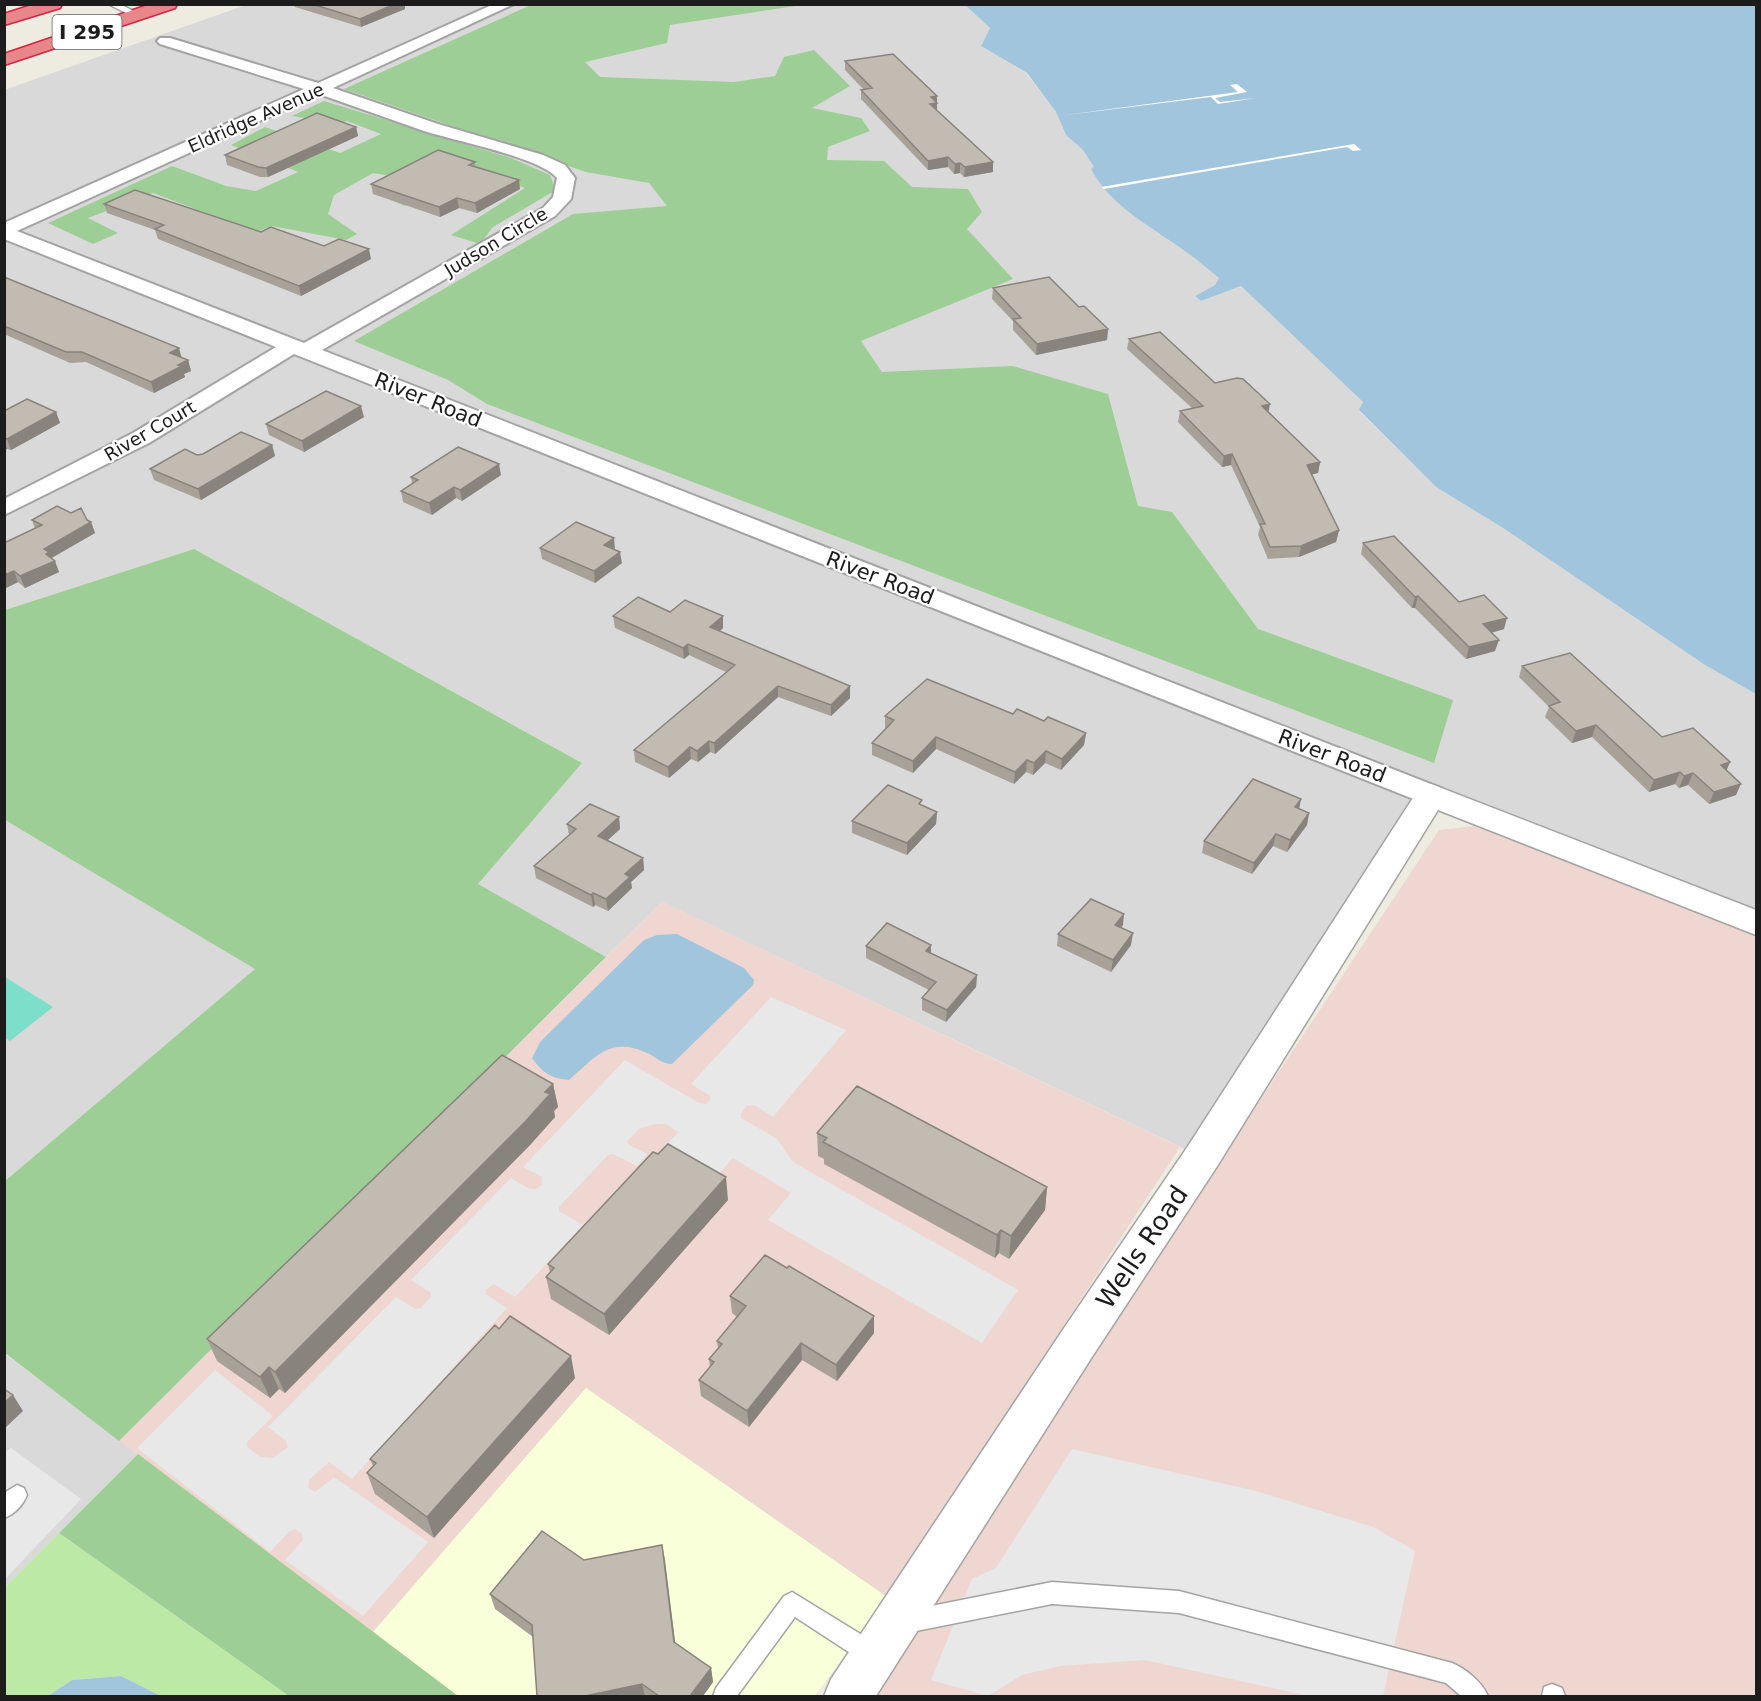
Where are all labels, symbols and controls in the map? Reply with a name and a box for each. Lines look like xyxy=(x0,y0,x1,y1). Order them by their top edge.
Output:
road number: I 295 xyxy=(52,15,122,49)
street label: Eldridge Avenue xyxy=(185,78,327,157)
street label: Judson Circle xyxy=(440,203,551,281)
street label: River Road xyxy=(371,368,485,432)
street label: River Court xyxy=(100,396,199,465)
street label: River Road xyxy=(823,546,937,610)
street label: River Road xyxy=(1275,724,1389,788)
street label: Wells Road xyxy=(1090,1180,1194,1314)

